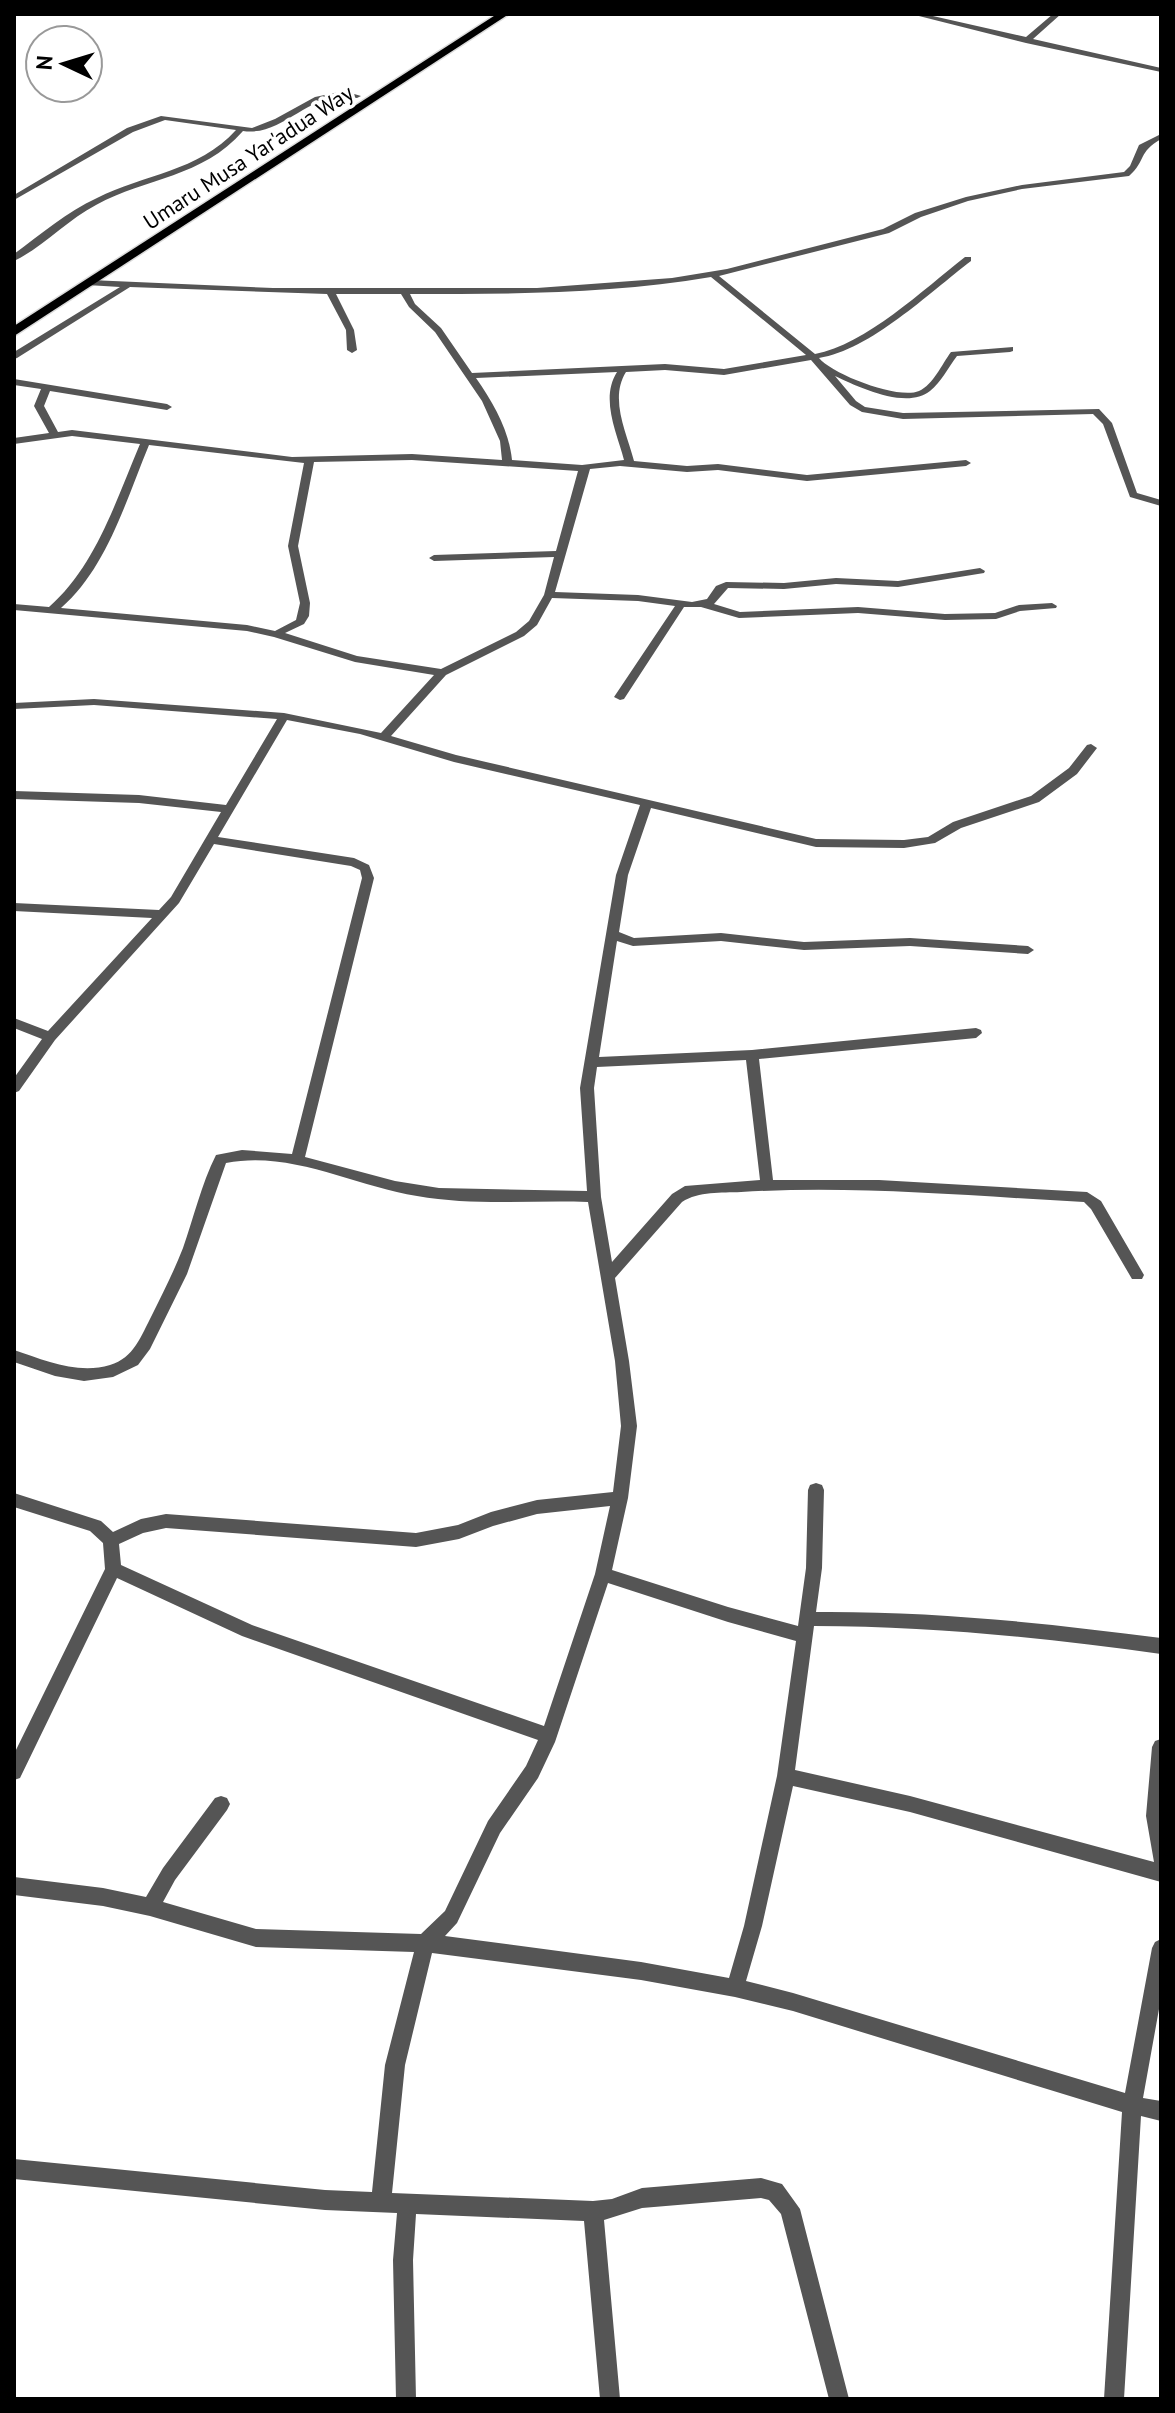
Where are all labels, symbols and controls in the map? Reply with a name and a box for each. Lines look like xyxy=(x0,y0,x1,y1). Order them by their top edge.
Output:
north arrow xyxy=(24,24,104,104)
text: N xyxy=(30,54,59,71)
street label: Umaru Musa Yar'adua Way xyxy=(138,78,359,235)

